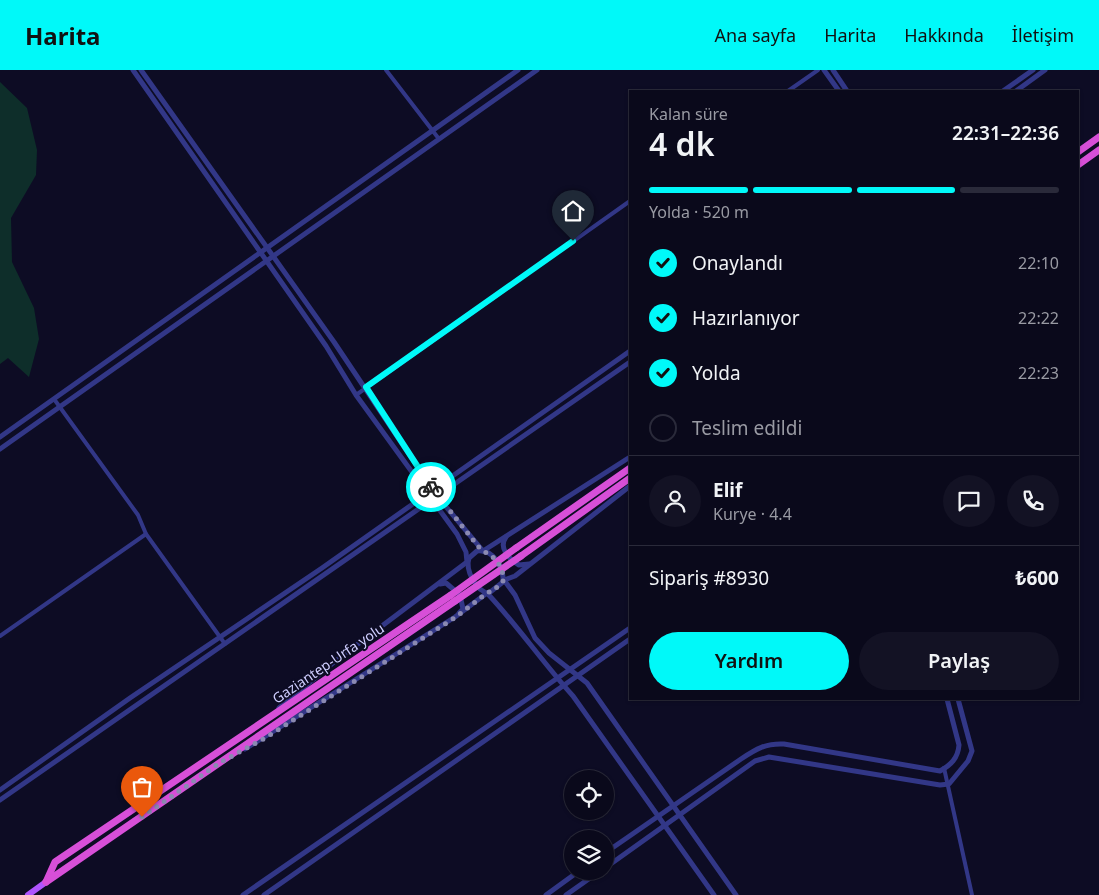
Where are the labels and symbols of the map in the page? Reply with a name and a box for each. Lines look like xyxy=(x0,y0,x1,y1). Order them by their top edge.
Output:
pin xyxy=(552,190,594,241)
courier xyxy=(406,462,456,512)
street label: Gaziantep-Urfa yolu xyxy=(268,618,388,708)
pin xyxy=(121,766,163,817)

